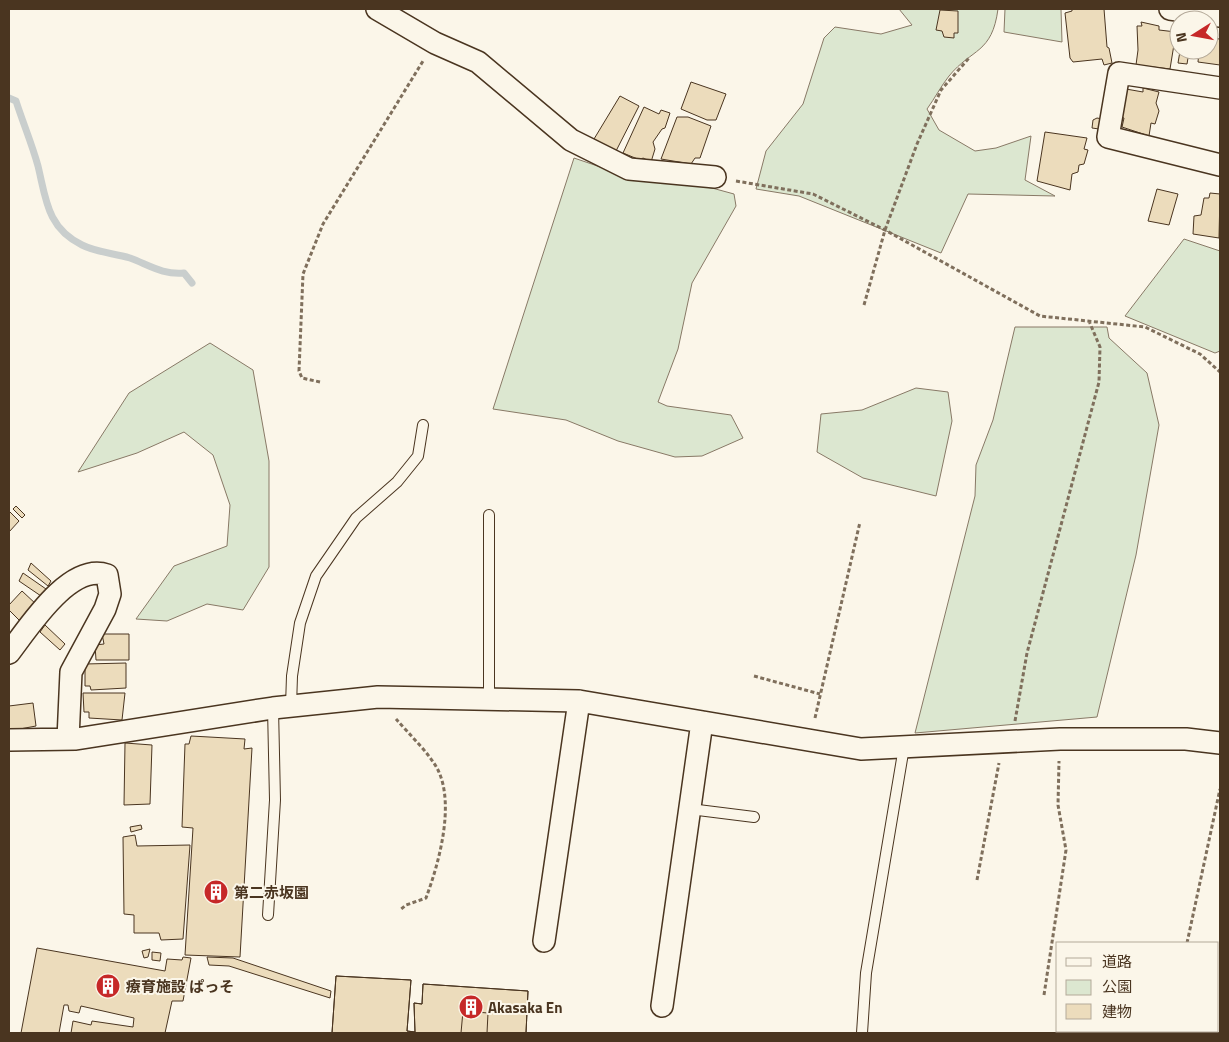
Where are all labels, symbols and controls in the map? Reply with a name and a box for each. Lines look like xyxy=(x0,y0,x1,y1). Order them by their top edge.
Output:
north arrow xyxy=(1169,10,1219,60)
text: N xyxy=(1170,31,1192,44)
building icon: 第二赤坂園 xyxy=(203,879,229,905)
place label: 第二赤坂園 xyxy=(234,881,309,904)
legend xyxy=(1056,942,1219,1032)
text: 道路 xyxy=(1102,950,1132,973)
building icon: 療育施設 ぱっそ xyxy=(95,973,121,999)
place label: 療育施設 ぱっそ xyxy=(126,975,234,998)
text: 公園 xyxy=(1102,975,1132,998)
building icon: Akasaka En xyxy=(458,994,484,1020)
place label: Akasaka En xyxy=(488,996,562,1019)
text: 建物 xyxy=(1102,1000,1132,1023)

